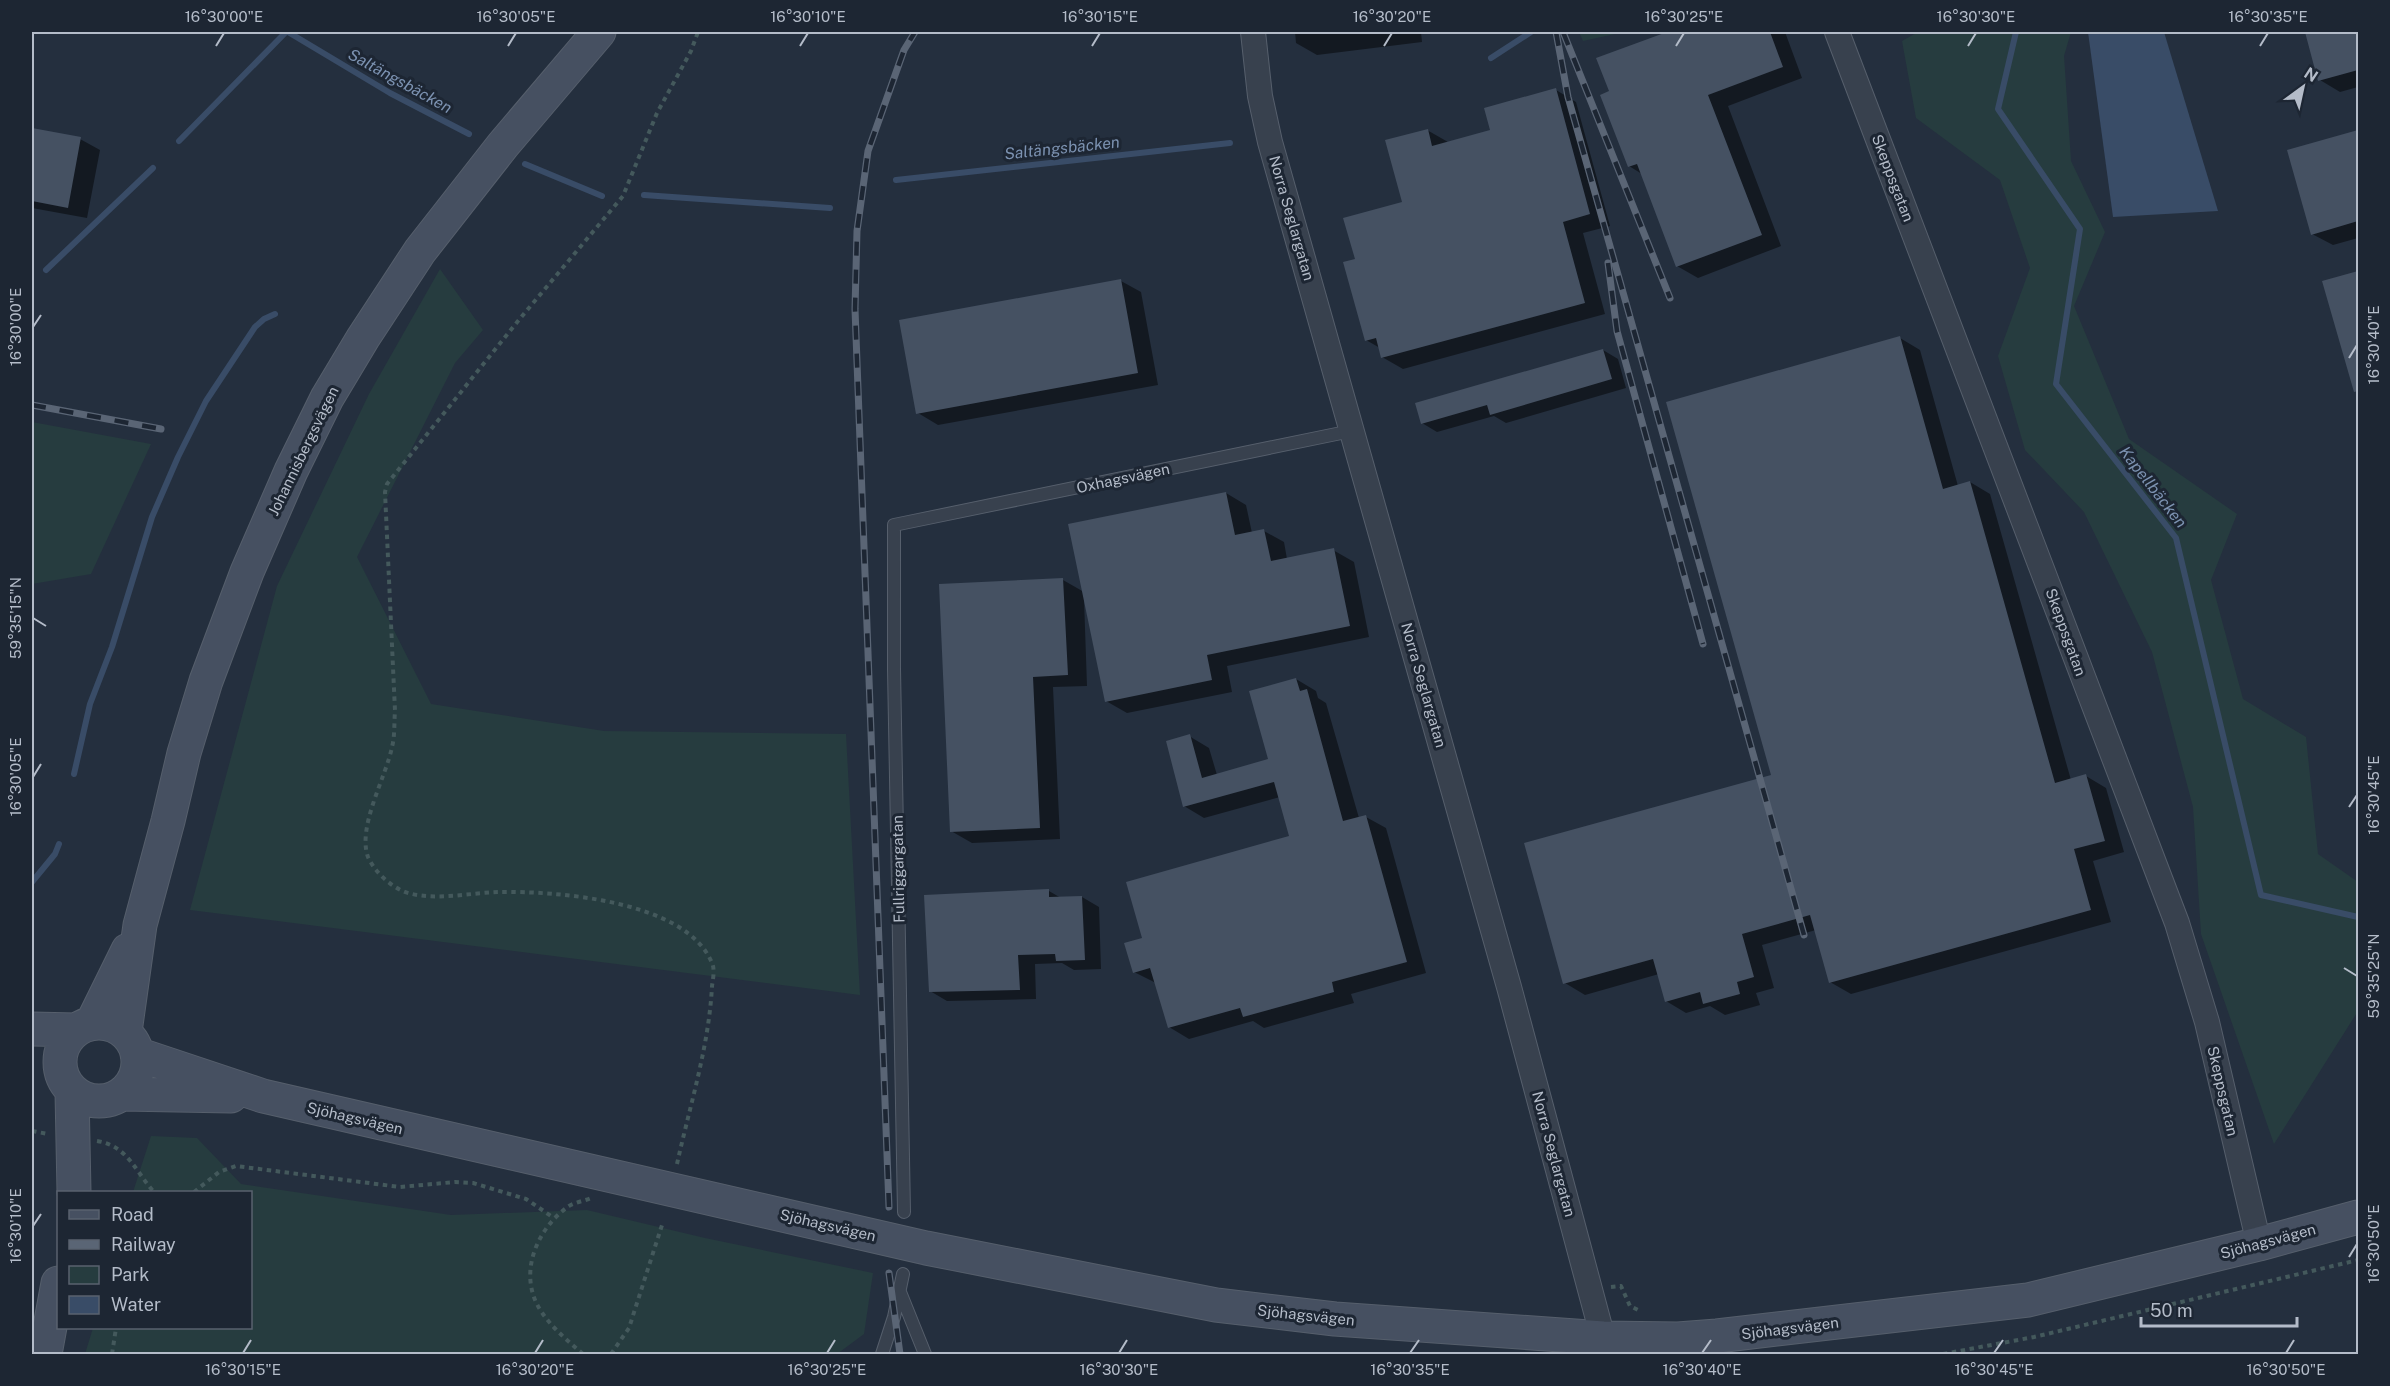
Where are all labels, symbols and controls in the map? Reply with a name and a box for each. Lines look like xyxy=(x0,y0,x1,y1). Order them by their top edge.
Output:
text: 16°30'00"E xyxy=(185,8,263,25)
text: 16°30'05"E xyxy=(476,8,556,25)
text: 16°30'10"E xyxy=(770,8,846,25)
text: 16°30'15"E xyxy=(1062,8,1138,25)
text: 16°30'20"E xyxy=(1353,8,1431,25)
text: 16°30'25"E xyxy=(1645,8,1723,25)
text: 16°30'30"E xyxy=(1937,8,2015,25)
text: 16°30'35"E xyxy=(2228,8,2308,25)
water label: Saltängsbäcken xyxy=(345,45,455,117)
north arrow xyxy=(2273,57,2333,117)
text: N xyxy=(2300,63,2321,86)
water label: Saltängsbäcken xyxy=(1003,132,1121,164)
street label: Skeppsgatan xyxy=(1869,132,1917,224)
street label: Norra Seglargatan xyxy=(1266,154,1318,282)
text: 16°30'00"E xyxy=(7,288,24,366)
text: 16°30'40"E xyxy=(2365,306,2382,384)
street label: Johannisbergsvägen xyxy=(264,384,342,518)
water label: Kapellbäcken xyxy=(2115,442,2191,532)
street label: Oxhagsvägen xyxy=(1075,460,1171,496)
text: 59°35'15"N xyxy=(7,577,24,659)
street label: Skeppsgatan xyxy=(2042,586,2090,678)
street label: Norra Seglargatan xyxy=(1398,621,1450,749)
text: 16°30'05"E xyxy=(7,737,24,817)
text: 16°30'45"E xyxy=(2365,755,2382,835)
street label: Fullriggargatan xyxy=(889,815,907,923)
text: 59°35'25"N xyxy=(2365,934,2382,1018)
street label: Skeppsgatan xyxy=(2204,1044,2242,1138)
street label: Norra Seglargatan xyxy=(1529,1089,1579,1219)
street label: Sjöhagsvägen xyxy=(305,1099,405,1137)
text: 16°30'10"E xyxy=(7,1188,24,1264)
legend xyxy=(57,1191,252,1329)
text: Road xyxy=(111,1204,154,1225)
text: 16°30'50"E xyxy=(2365,1204,2382,1284)
street label: Sjöhagsvägen xyxy=(778,1206,878,1244)
street label: Sjöhagsvägen xyxy=(2218,1220,2318,1262)
text: Railway xyxy=(111,1234,176,1255)
text: Park xyxy=(111,1264,149,1285)
scale bar xyxy=(2141,1290,2297,1328)
text: Water xyxy=(111,1294,161,1315)
text: 50 m xyxy=(2150,1300,2193,1321)
street label: Sjöhagsvägen xyxy=(1256,1301,1356,1329)
street label: Sjöhagsvägen xyxy=(1740,1314,1840,1342)
text: 16°30'15"E xyxy=(205,1361,281,1378)
text: 16°30'20"E xyxy=(496,1361,574,1378)
text: 16°30'25"E xyxy=(788,1361,866,1378)
text: 16°30'30"E xyxy=(1080,1361,1158,1378)
text: 16°30'35"E xyxy=(1370,1361,1450,1378)
text: 16°30'40"E xyxy=(1663,1361,1741,1378)
text: 16°30'45"E xyxy=(1954,1361,2034,1378)
text: 16°30'50"E xyxy=(2246,1361,2326,1378)

